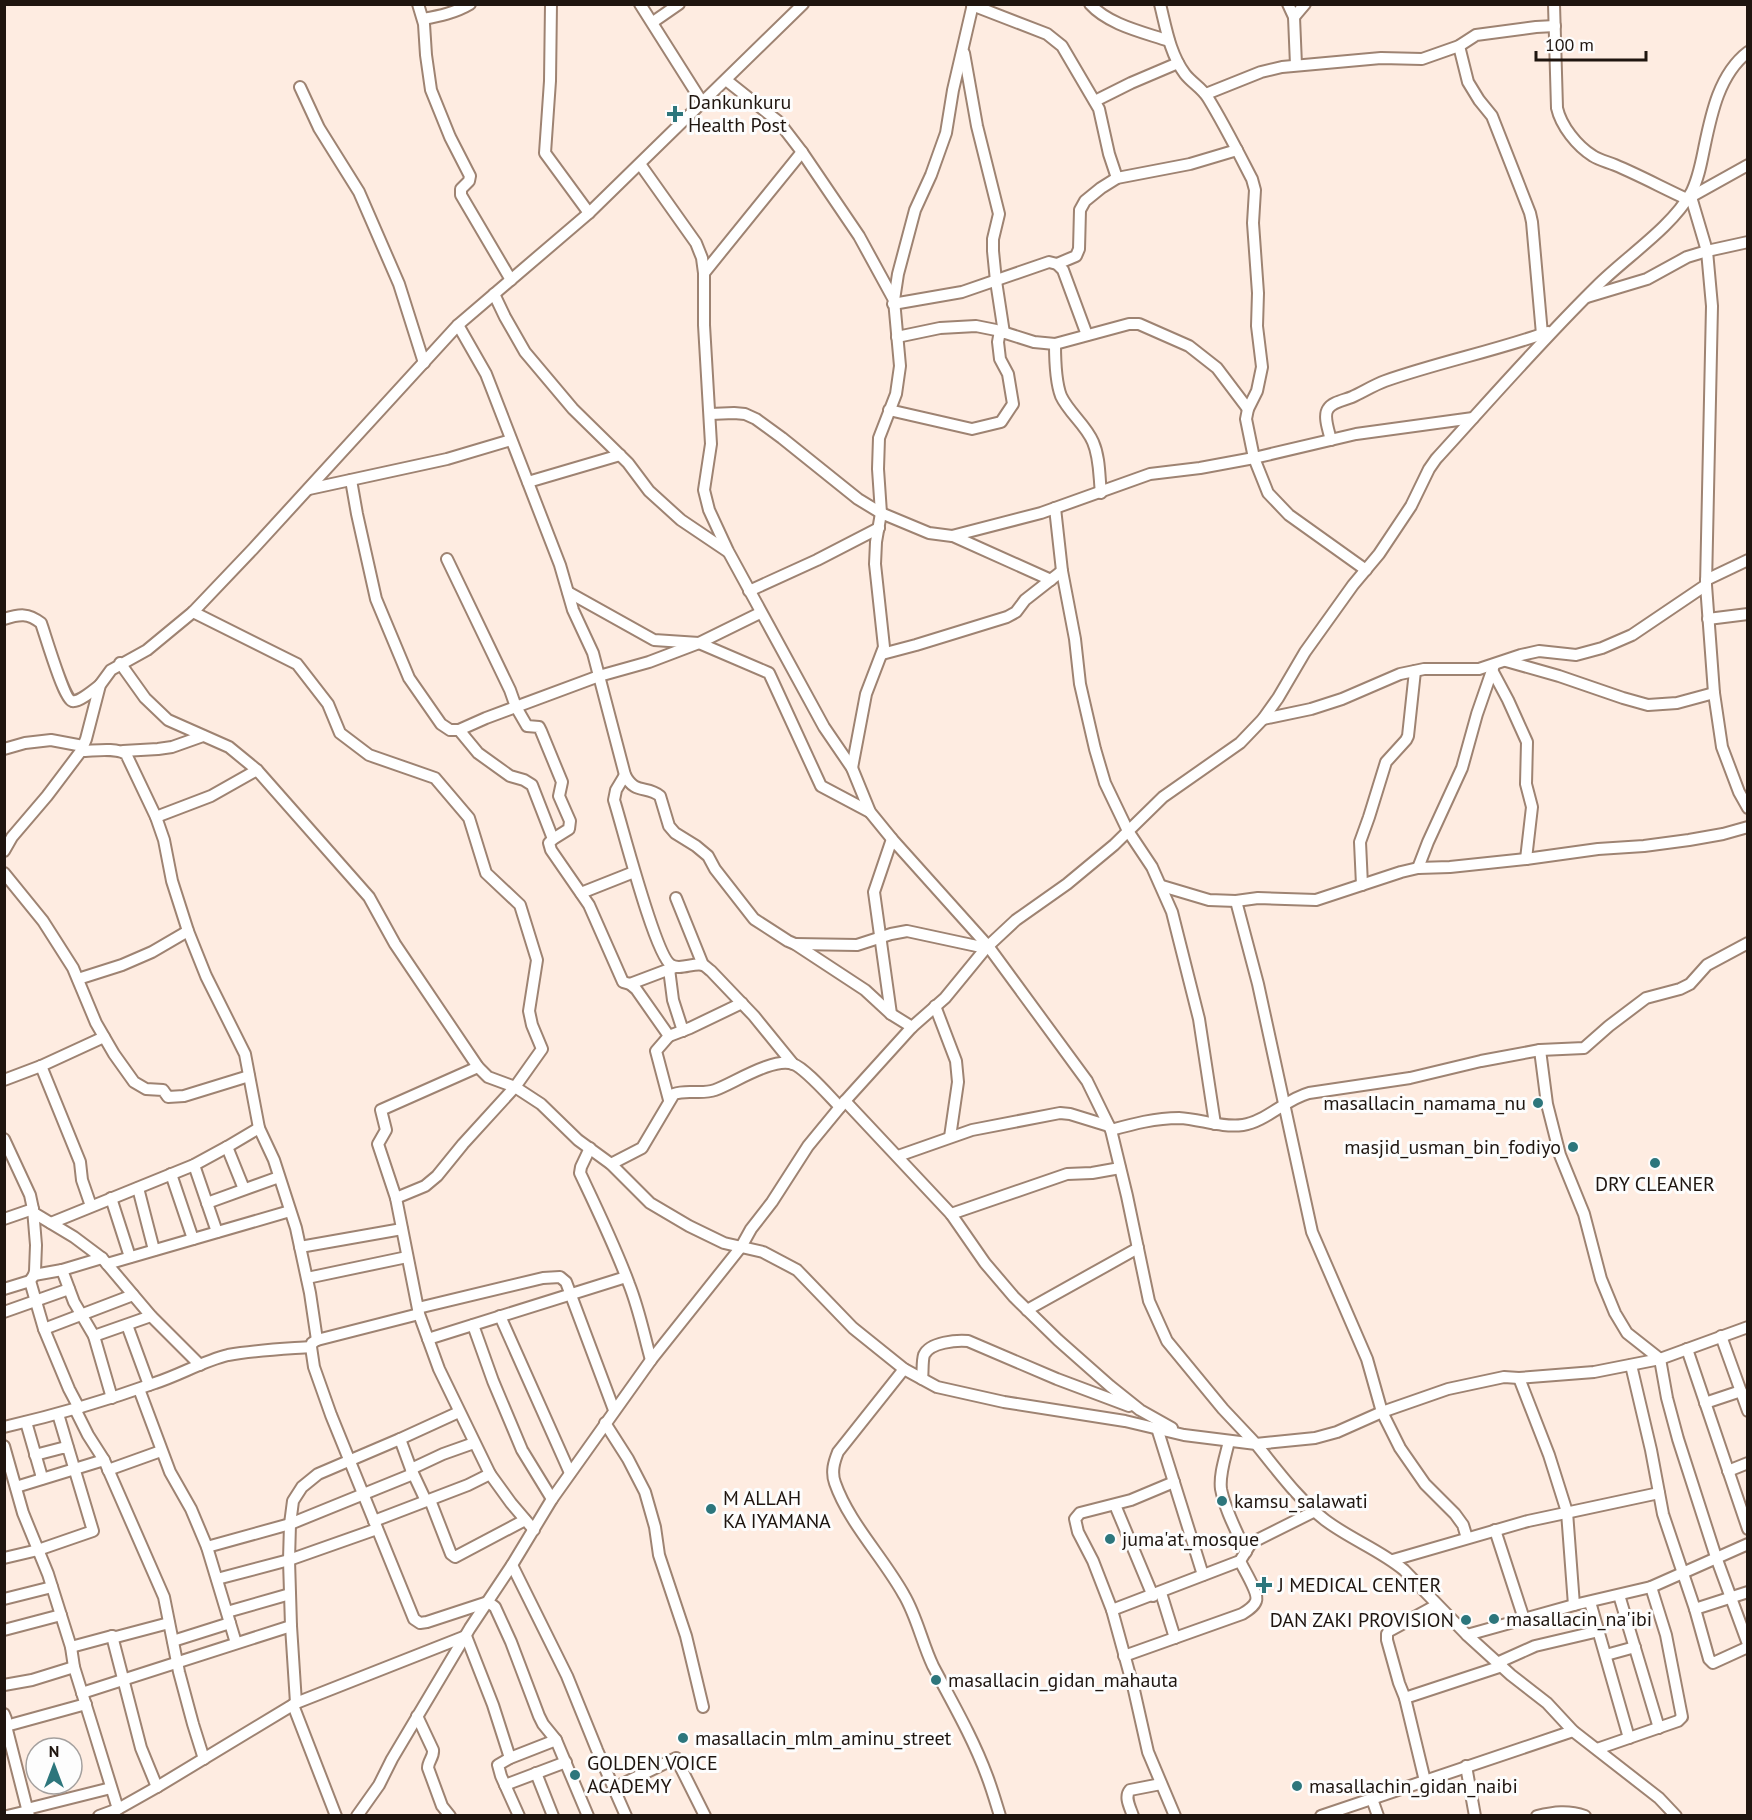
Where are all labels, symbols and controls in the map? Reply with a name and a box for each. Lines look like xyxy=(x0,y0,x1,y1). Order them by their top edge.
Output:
scale bar xyxy=(1536,24,1646,62)
text: 100 m xyxy=(1545,33,1594,56)
place label: Dankunkuru Health Post xyxy=(688,89,791,138)
marker: Dankunkuru Health Post xyxy=(666,105,684,123)
place label: masallacin_namama_nu xyxy=(1323,1090,1526,1116)
marker: masallacin_namama_nu xyxy=(1531,1096,1545,1110)
place label: masjid_usman_bin_fodiyo xyxy=(1344,1134,1561,1160)
marker: masjid_usman_bin_fodiyo xyxy=(1566,1140,1580,1154)
marker: DRY CLEANER xyxy=(1648,1156,1662,1170)
place label: DRY CLEANER xyxy=(1595,1171,1715,1197)
place label: M ALLAH KA IYAMANA xyxy=(723,1485,831,1534)
place label: kamsu_salawati xyxy=(1234,1488,1368,1514)
marker: kamsu_salawati xyxy=(1215,1494,1229,1508)
marker: M ALLAH KA IYAMANA xyxy=(704,1502,718,1516)
place label: juma'at_mosque xyxy=(1122,1526,1259,1552)
marker: juma'at_mosque xyxy=(1103,1532,1117,1546)
place label: J MEDICAL CENTER xyxy=(1277,1572,1441,1598)
marker: J MEDICAL CENTER xyxy=(1255,1576,1273,1594)
place label: masallacin_na'ibi xyxy=(1506,1606,1652,1632)
place label: DAN ZAKI PROVISION xyxy=(1270,1607,1454,1633)
marker: masallacin_na'ibi xyxy=(1487,1612,1501,1626)
marker: DAN ZAKI PROVISION xyxy=(1459,1613,1473,1627)
place label: masallacin_gidan_mahauta xyxy=(948,1667,1178,1693)
marker: masallacin_gidan_mahauta xyxy=(929,1673,943,1687)
place label: masallacin_mlm_aminu_street xyxy=(695,1725,952,1751)
marker: masallacin_mlm_aminu_street xyxy=(676,1731,690,1745)
north arrow xyxy=(24,1736,84,1796)
text: N xyxy=(49,1741,59,1761)
place label: GOLDEN VOICE ACADEMY xyxy=(587,1750,718,1799)
marker: GOLDEN VOICE ACADEMY xyxy=(568,1768,582,1782)
place label: masallachin_gidan_naibi xyxy=(1309,1773,1518,1799)
marker: masallachin_gidan_naibi xyxy=(1290,1779,1304,1793)

